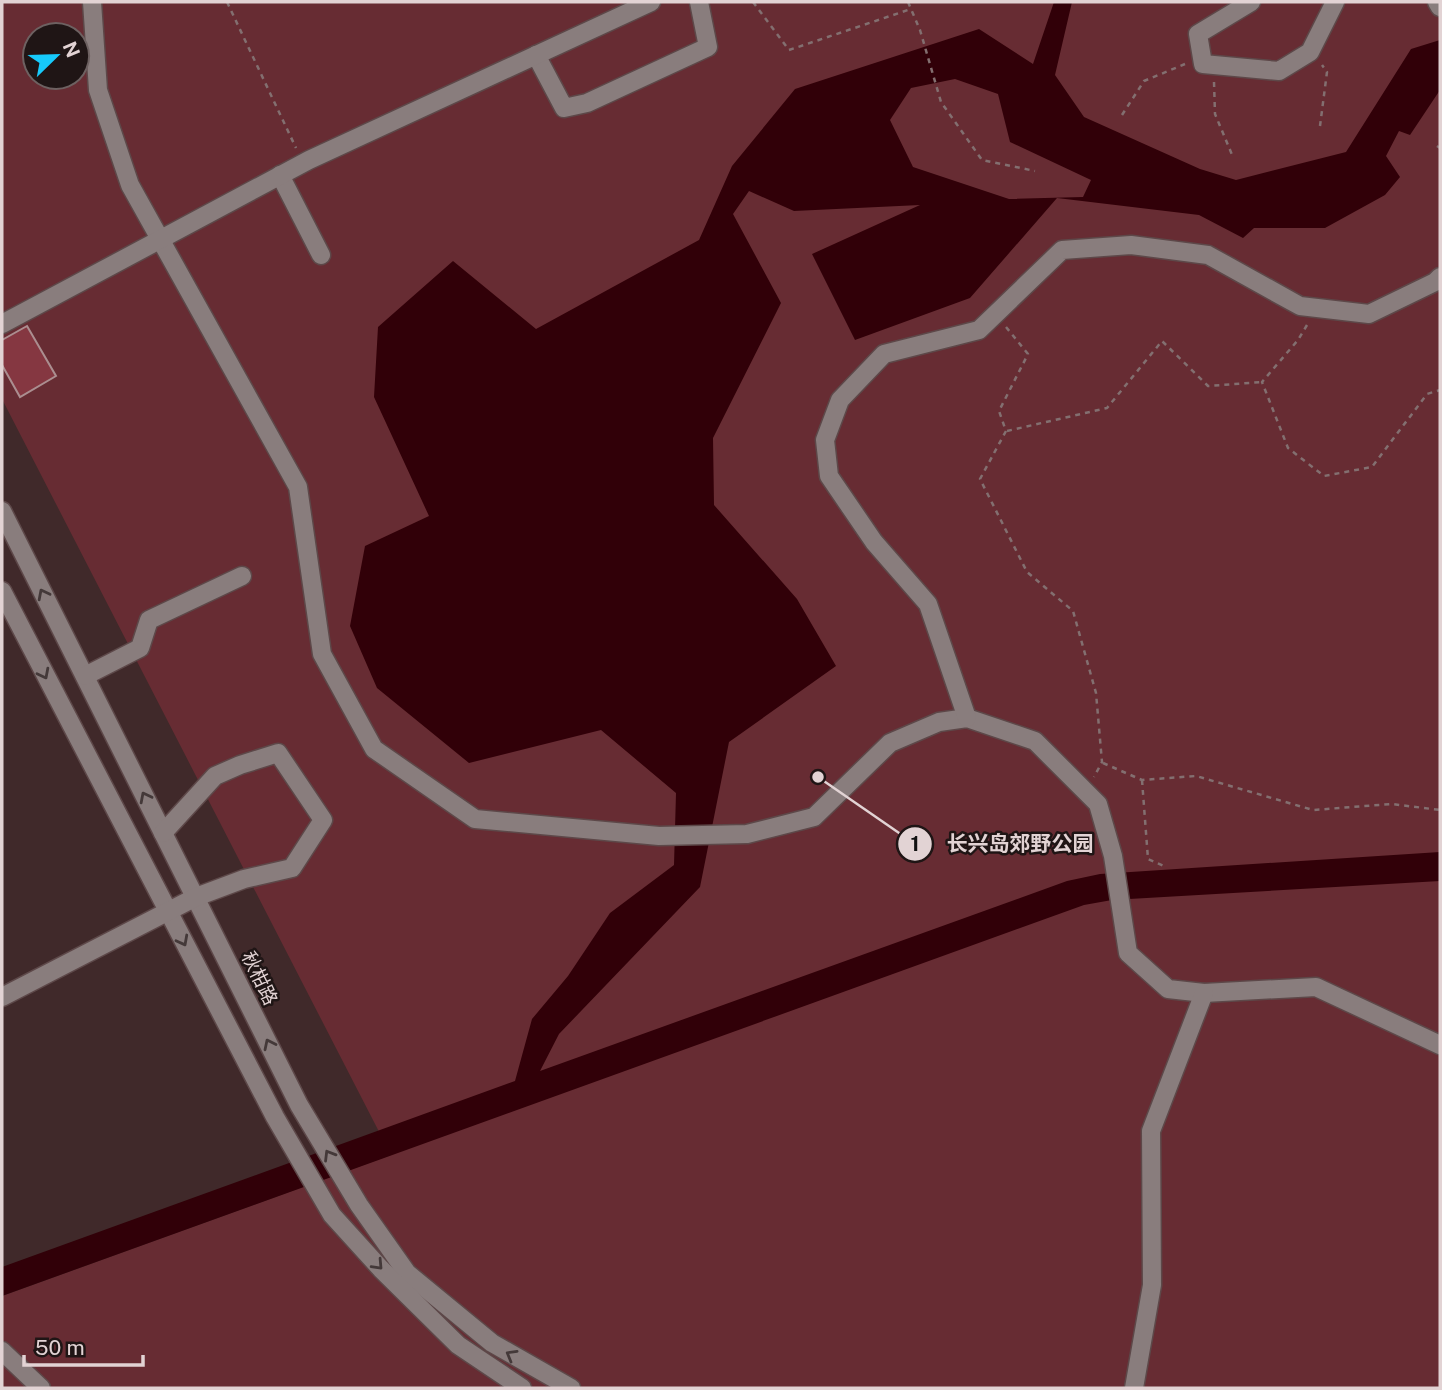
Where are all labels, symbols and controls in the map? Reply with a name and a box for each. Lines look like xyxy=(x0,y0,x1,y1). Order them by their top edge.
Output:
north arrow xyxy=(21,21,91,91)
text: N xyxy=(59,38,85,60)
one-way arrow xyxy=(38,588,52,601)
one-way arrow xyxy=(36,666,50,679)
one-way arrow xyxy=(140,792,154,804)
callout: 长兴岛郊野公园 xyxy=(897,823,1107,865)
text: 1 xyxy=(911,831,920,856)
text: 长兴岛郊野公园 xyxy=(947,831,1094,856)
one-way arrow xyxy=(175,934,188,946)
street label: 秋柑路 xyxy=(238,948,282,1008)
one-way arrow xyxy=(263,1039,277,1051)
one-way arrow xyxy=(324,1150,337,1163)
one-way arrow xyxy=(370,1257,382,1270)
scale bar xyxy=(24,1324,144,1368)
text: 50 m xyxy=(35,1335,85,1360)
one-way arrow xyxy=(506,1350,519,1363)

